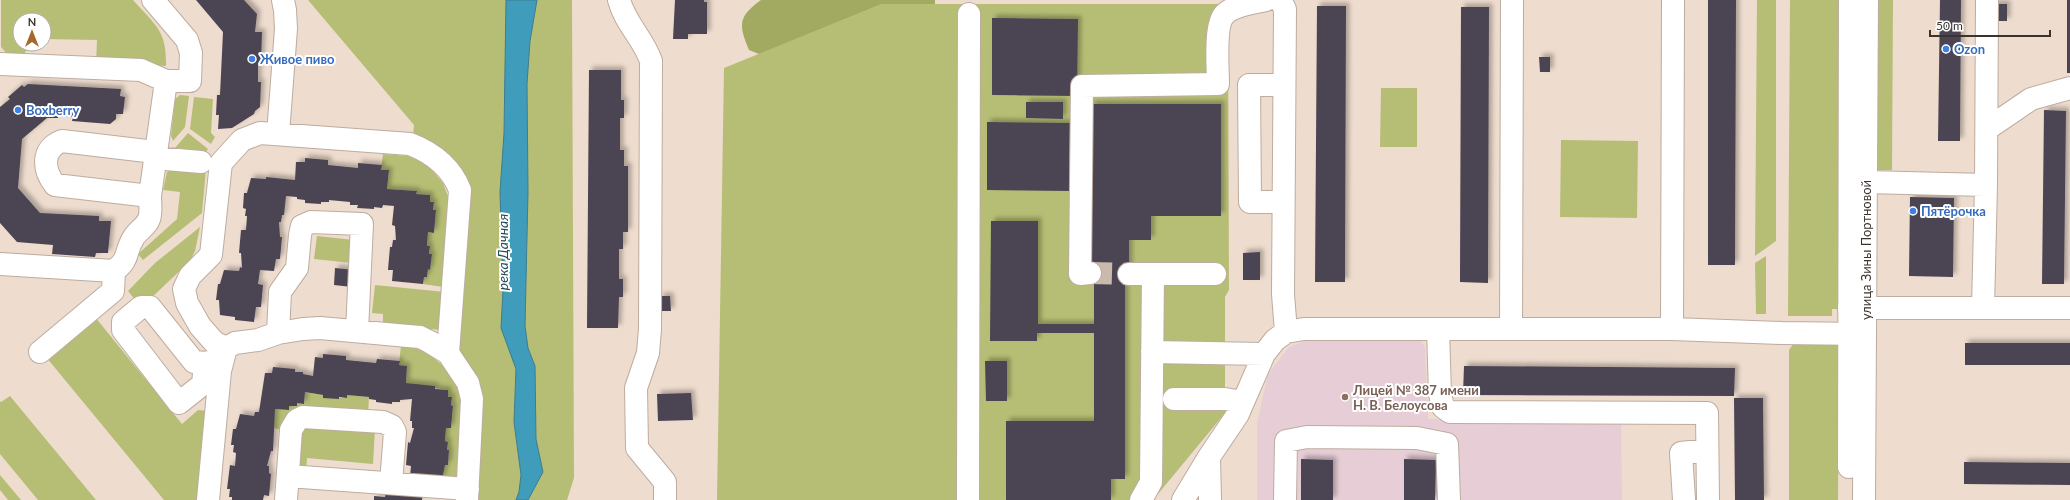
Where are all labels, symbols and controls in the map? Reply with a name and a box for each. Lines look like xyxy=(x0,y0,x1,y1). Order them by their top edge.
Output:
north arrow xyxy=(12,12,52,52)
scale bar xyxy=(1930,12,2050,38)
text: N xyxy=(28,15,36,28)
text: 50 m xyxy=(1936,18,1963,33)
place label: Ozon xyxy=(1954,41,1985,57)
marker: Ozon xyxy=(1941,44,1951,54)
place label: Живое пиво xyxy=(260,51,335,67)
marker: Живое пиво xyxy=(247,54,257,64)
place label: Boxberry xyxy=(26,102,79,118)
marker: Boxberry xyxy=(13,105,23,115)
street label: улица Зины Портновой xyxy=(1858,180,1874,320)
place label: Пятёрочка xyxy=(1921,203,1986,219)
marker: Пятёрочка xyxy=(1908,206,1918,216)
water label: река Дачная xyxy=(494,214,511,290)
place label: Лицей № 387 имени Н. В. Белоусова xyxy=(1352,382,1479,413)
marker: Лицей № 387 имени Н. В. Белоусова xyxy=(1340,392,1350,402)

